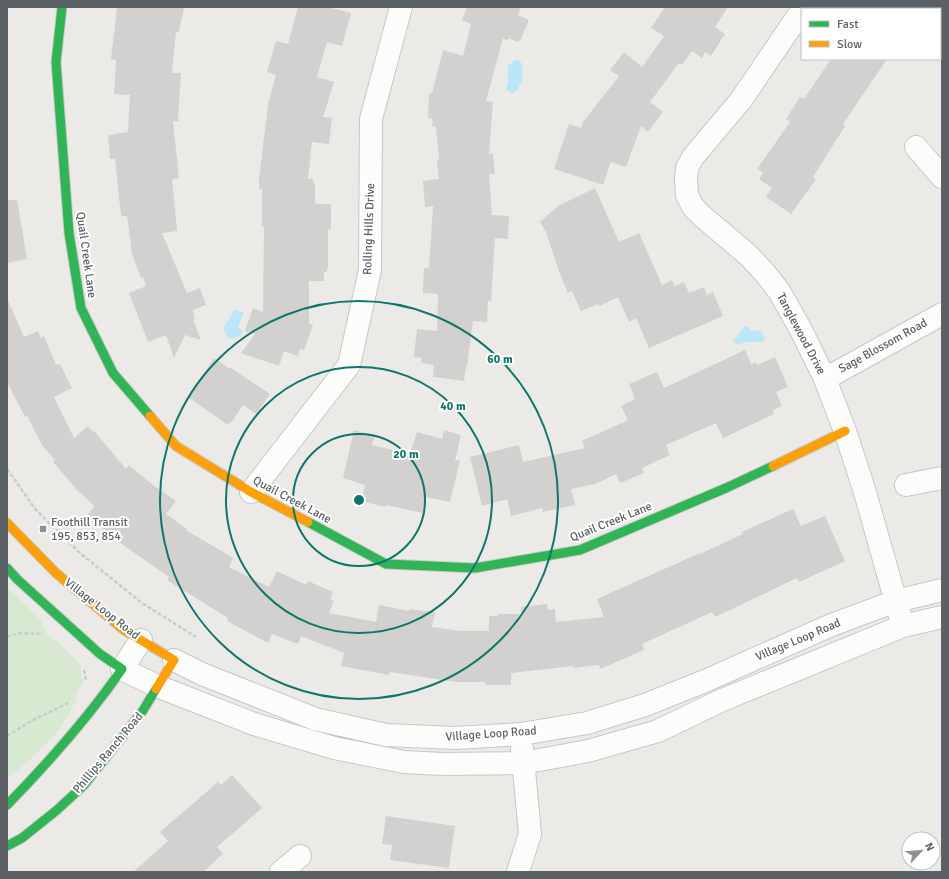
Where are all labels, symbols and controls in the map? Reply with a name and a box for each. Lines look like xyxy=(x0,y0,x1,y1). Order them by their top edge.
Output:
legend xyxy=(801,8,941,60)
text: Fast xyxy=(837,17,858,32)
text: Slow xyxy=(837,37,862,52)
street label: Rolling Hills Drive xyxy=(360,183,378,275)
street label: Quail Creek Lane xyxy=(73,211,99,299)
street label: Tanglewood Drive xyxy=(773,291,829,377)
street label: Sage Blossom Road xyxy=(836,315,930,377)
text: 60 m xyxy=(487,352,513,367)
text: 40 m xyxy=(440,399,466,414)
text: 20 m xyxy=(393,447,419,462)
street label: Quail Creek Lane xyxy=(250,473,334,527)
centre of rings xyxy=(352,493,366,507)
street label: Quail Creek Lane xyxy=(568,499,654,545)
place label: Foothill Transit 195, 853, 854 xyxy=(51,515,128,544)
marker: Foothill Transit 195, 853, 854 xyxy=(38,524,48,534)
street label: Village Loop Road xyxy=(61,575,143,643)
street label: Village Loop Road xyxy=(753,615,843,665)
street label: Phillips Ranch Road xyxy=(70,709,146,797)
street label: Village Loop Road xyxy=(445,723,537,745)
north arrow xyxy=(901,831,941,871)
text: N xyxy=(922,841,937,853)

